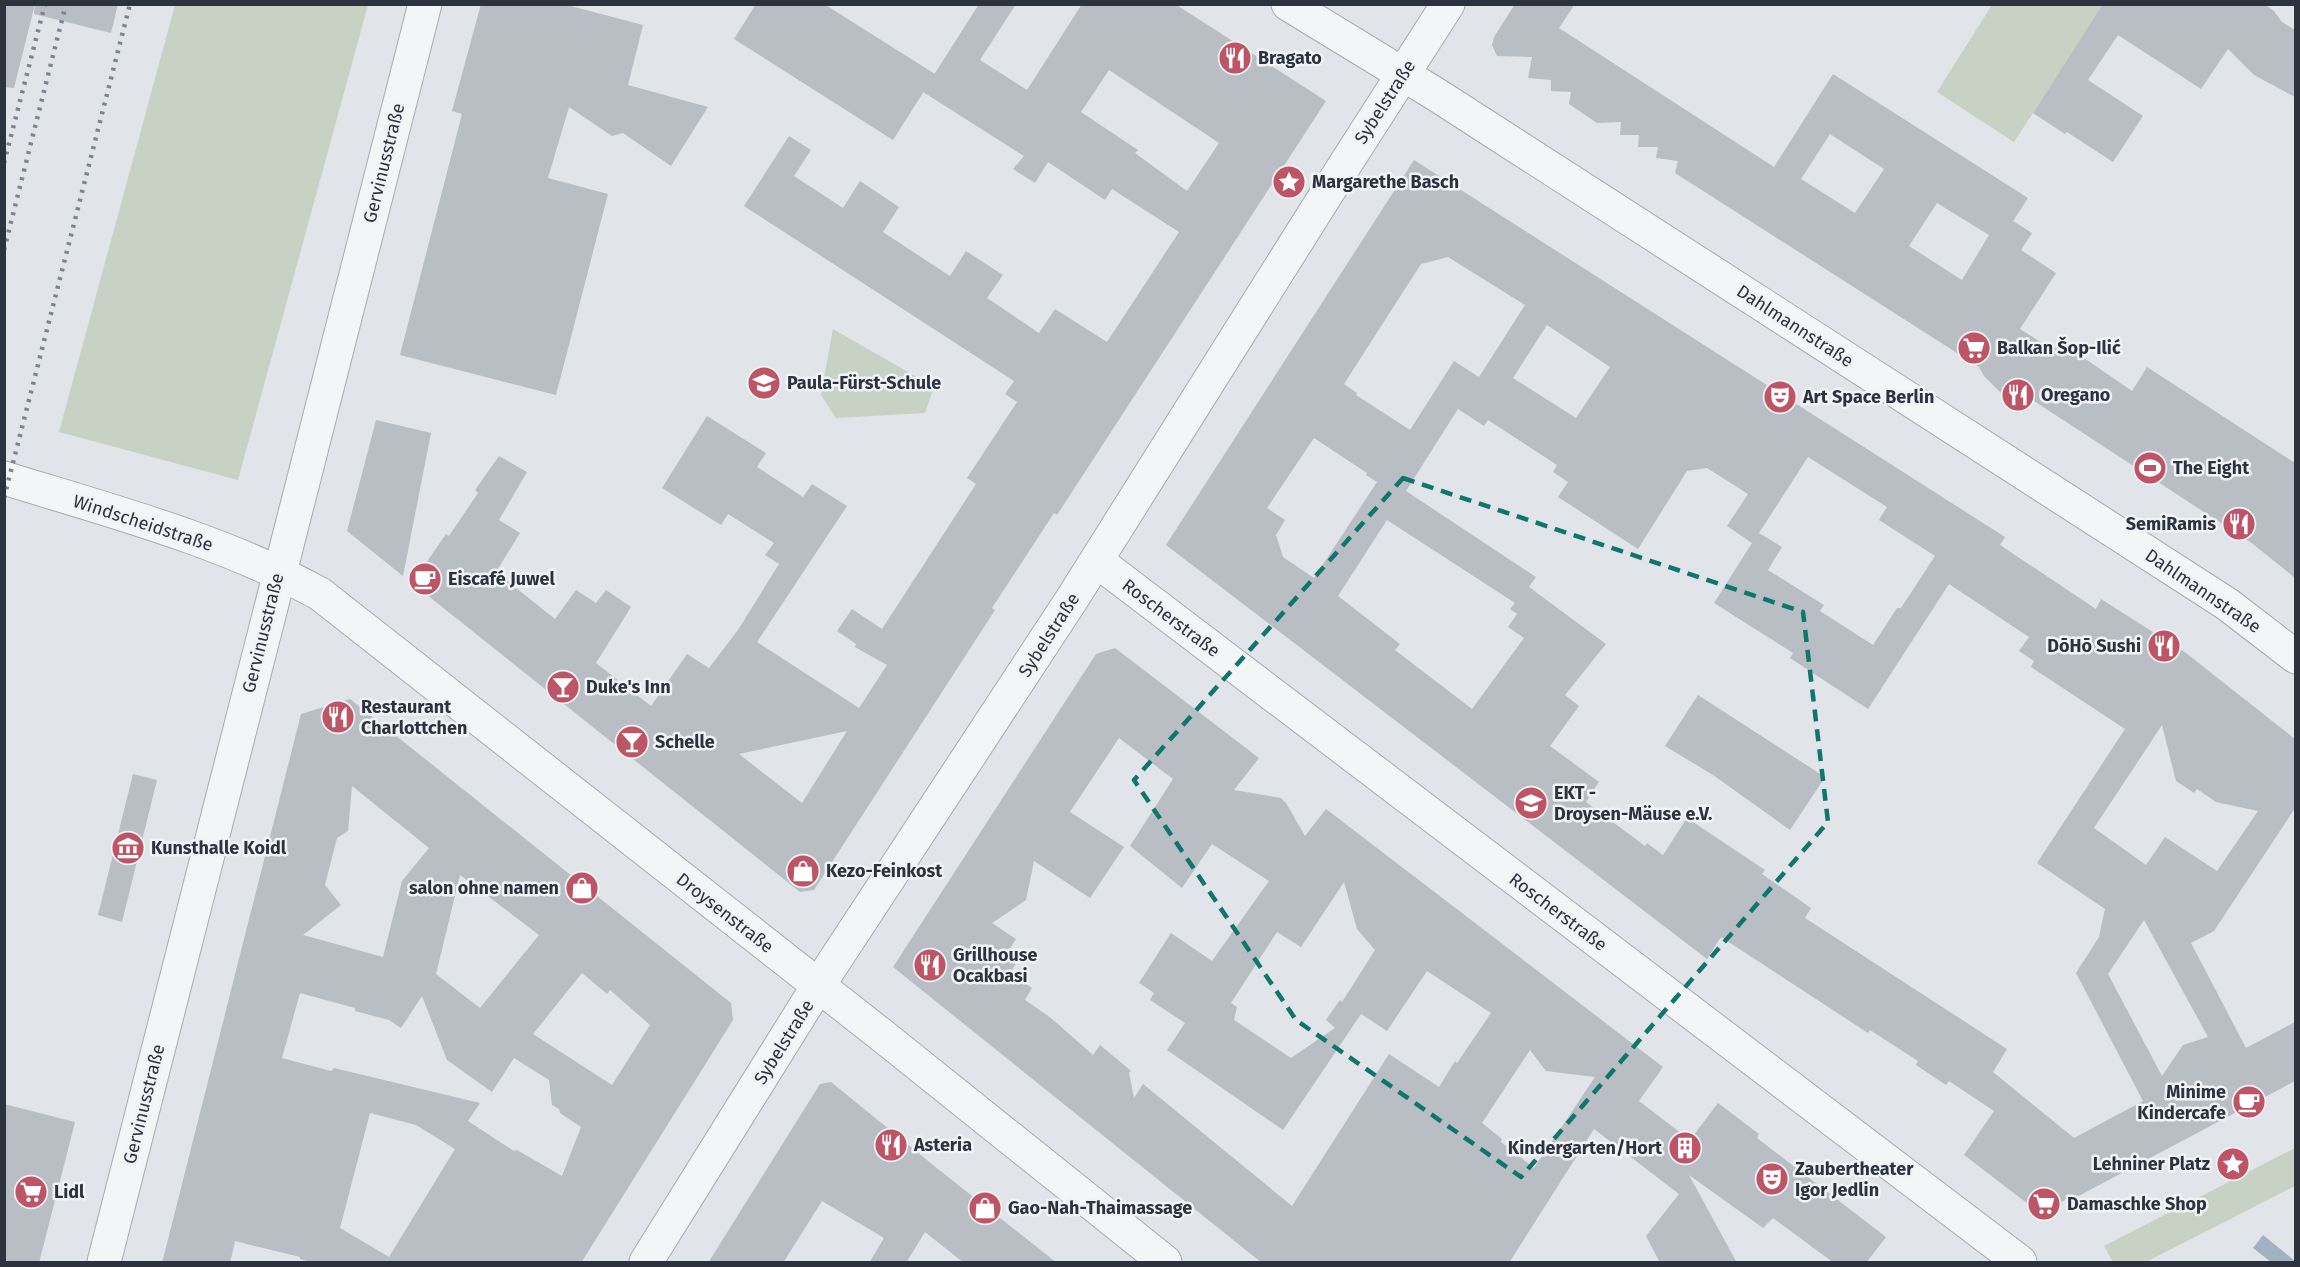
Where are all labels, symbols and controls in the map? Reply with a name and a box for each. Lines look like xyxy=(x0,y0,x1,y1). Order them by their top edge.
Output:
restaurant icon: Bragato xyxy=(1217,40,1253,76)
place label: Bragato xyxy=(1258,47,1322,69)
street label: Sybelstraße xyxy=(1350,56,1420,148)
street label: Gervinusstraße xyxy=(358,101,410,225)
place icon: Margarethe Basch xyxy=(1271,164,1307,200)
place label: Margarethe Basch xyxy=(1312,171,1459,193)
street label: Dahlmannstraße xyxy=(1732,280,1858,372)
supermarket icon: Balkan Šop-Ilić xyxy=(1956,330,1992,366)
place label: Balkan Šop-Ilić xyxy=(1997,336,2121,359)
school or university icon: Paula-Fürst-Schule xyxy=(746,365,782,401)
place label: Paula-Fürst-Schule xyxy=(787,372,941,394)
restaurant icon: Oregano xyxy=(2000,377,2036,413)
theatre icon: Art Space Berlin xyxy=(1762,379,1798,415)
place label: Oregano xyxy=(2041,384,2110,406)
place label: Art Space Berlin xyxy=(1802,386,1934,408)
sports icon: The Eight xyxy=(2132,450,2168,486)
place label: The Eight xyxy=(2173,457,2250,479)
street label: Windscheidstraße xyxy=(70,490,216,556)
restaurant icon: SemiRamis xyxy=(2221,506,2257,542)
place label: SemiRamis xyxy=(2126,513,2216,535)
street label: Dahlmannstraße xyxy=(2141,544,2265,638)
cafe icon: Eiscafé Juwel xyxy=(407,561,443,597)
place label: Eiscafé Juwel xyxy=(448,568,555,590)
street label: Gervinusstraße xyxy=(237,571,289,695)
street label: Roscherstraße xyxy=(1118,574,1224,662)
street label: Sybelstraße xyxy=(1014,589,1084,681)
restaurant icon: DōHō Sushi xyxy=(2146,628,2182,664)
place label: DōHō Sushi xyxy=(2047,635,2141,657)
bar icon: Duke's Inn xyxy=(545,669,581,705)
place label: Duke's Inn xyxy=(586,676,671,698)
place label: Restaurant Charlottchen xyxy=(361,696,467,739)
restaurant icon: Restaurant Charlottchen xyxy=(320,699,356,735)
bar icon: Schelle xyxy=(614,724,650,760)
place label: Schelle xyxy=(655,731,715,753)
place label: EKT - Droysen-Mäuse e.V. xyxy=(1554,782,1712,825)
school or university icon: EKT - Droysen-Mäuse e.V. xyxy=(1513,785,1549,821)
museum icon: Kunsthalle Koidl xyxy=(110,830,146,866)
place label: Kunsthalle Koidl xyxy=(151,837,287,859)
shop icon: Kezo-Feinkost xyxy=(785,853,821,889)
place label: Kezo-Feinkost xyxy=(826,860,943,882)
street label: Droysenstraße xyxy=(672,868,778,958)
street label: Roscherstraße xyxy=(1505,868,1611,956)
shop icon: salon ohne namen xyxy=(564,870,600,906)
place label: salon ohne namen xyxy=(409,877,559,899)
place label: Grillhouse Ocakbasi xyxy=(953,944,1037,987)
restaurant icon: Grillhouse Ocakbasi xyxy=(912,947,948,983)
street label: Sybelstraße xyxy=(749,996,819,1088)
street label: Gervinusstraße xyxy=(118,1042,170,1166)
place label: Minime Kindercafe xyxy=(2137,1081,2226,1124)
cafe icon: Minime Kindercafe xyxy=(2231,1084,2267,1120)
restaurant icon: Asteria xyxy=(873,1127,909,1163)
building icon: Kindergarten/Hort xyxy=(1667,1130,1703,1166)
place label: Asteria xyxy=(913,1134,972,1156)
place label: Kindergarten/Hort xyxy=(1508,1137,1663,1159)
place icon: Lehniner Platz xyxy=(2215,1146,2251,1182)
place label: Lehniner Platz xyxy=(2093,1153,2210,1175)
place label: Zaubertheater Igor Jedlin xyxy=(1795,1158,1914,1201)
theatre icon: Zaubertheater Igor Jedlin xyxy=(1754,1161,1790,1197)
supermarket icon: Lidl xyxy=(13,1174,49,1210)
place label: Lidl xyxy=(54,1181,85,1203)
supermarket icon: Damaschke Shop xyxy=(2026,1186,2062,1222)
shop icon: Gao-Nah-Thaimassage xyxy=(967,1190,1003,1226)
place label: Damaschke Shop xyxy=(2067,1193,2207,1215)
place label: Gao-Nah-Thaimassage xyxy=(1008,1197,1192,1219)

